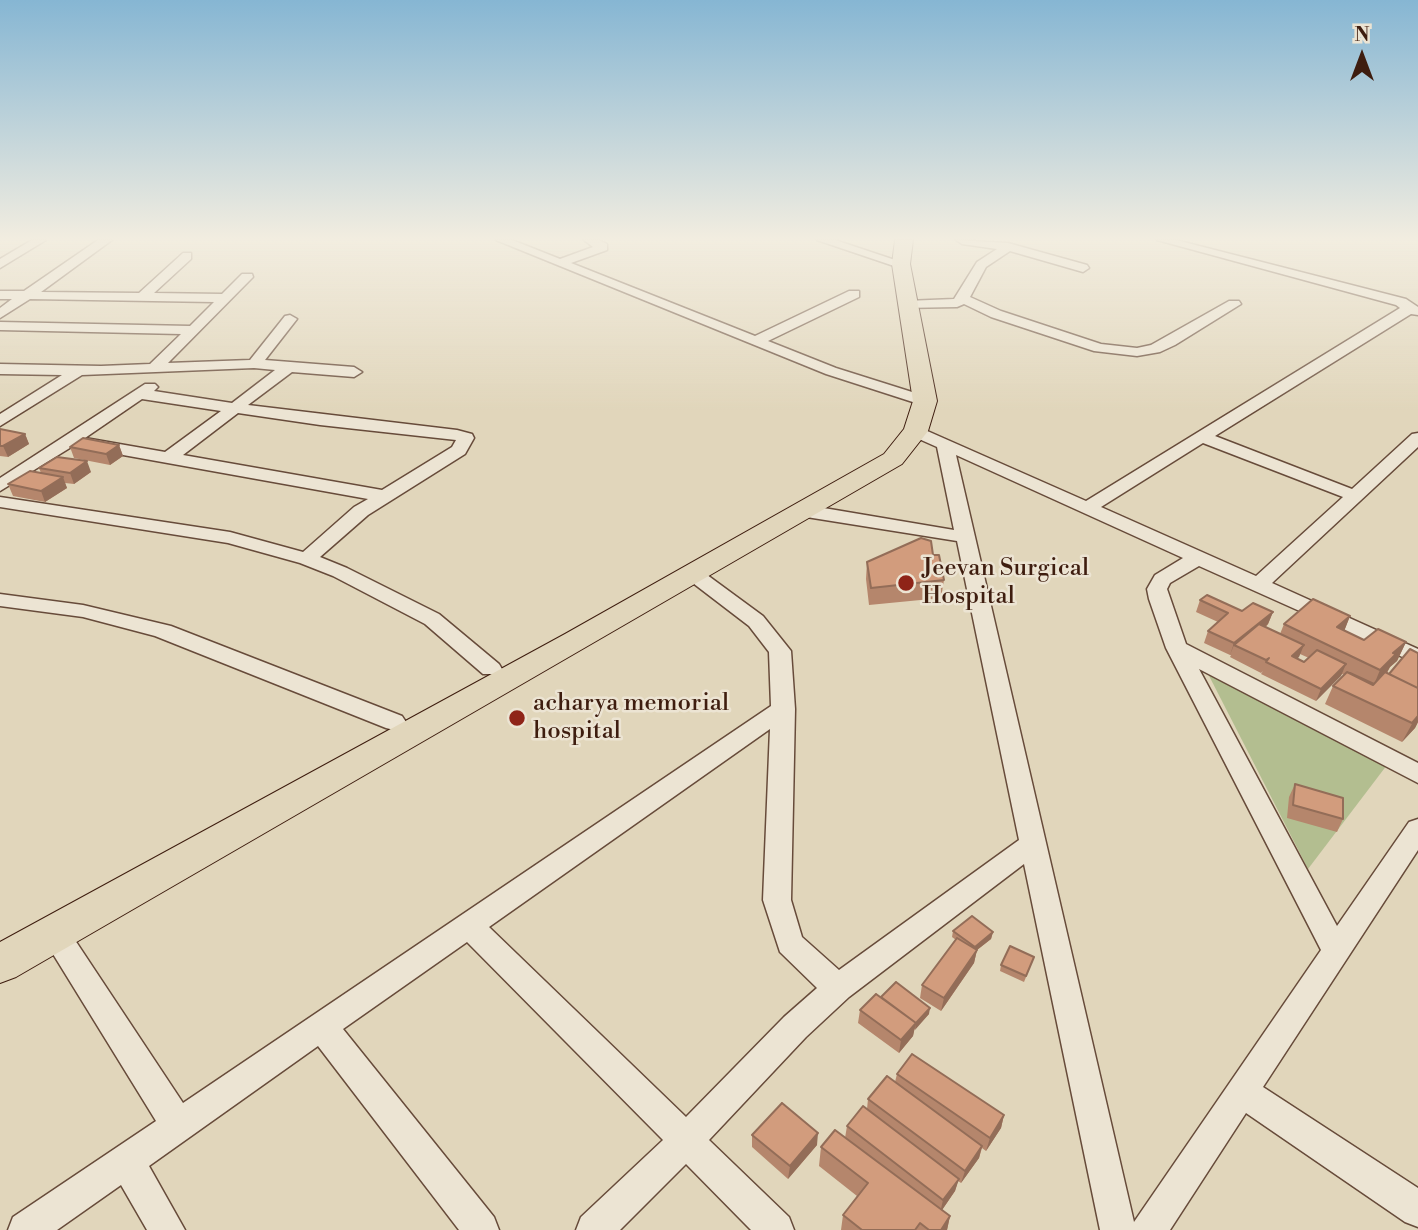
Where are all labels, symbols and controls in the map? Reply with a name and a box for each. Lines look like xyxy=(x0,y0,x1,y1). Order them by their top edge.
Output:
north arrow xyxy=(1327,21,1397,91)
text: N xyxy=(1354,23,1370,47)
place label: Jeevan Surgical Hospital xyxy=(922,555,1089,611)
marker: Jeevan Surgical Hospital xyxy=(896,573,916,593)
place label: acharya memorial hospital xyxy=(533,690,729,746)
marker: acharya memorial hospital xyxy=(507,708,527,728)

